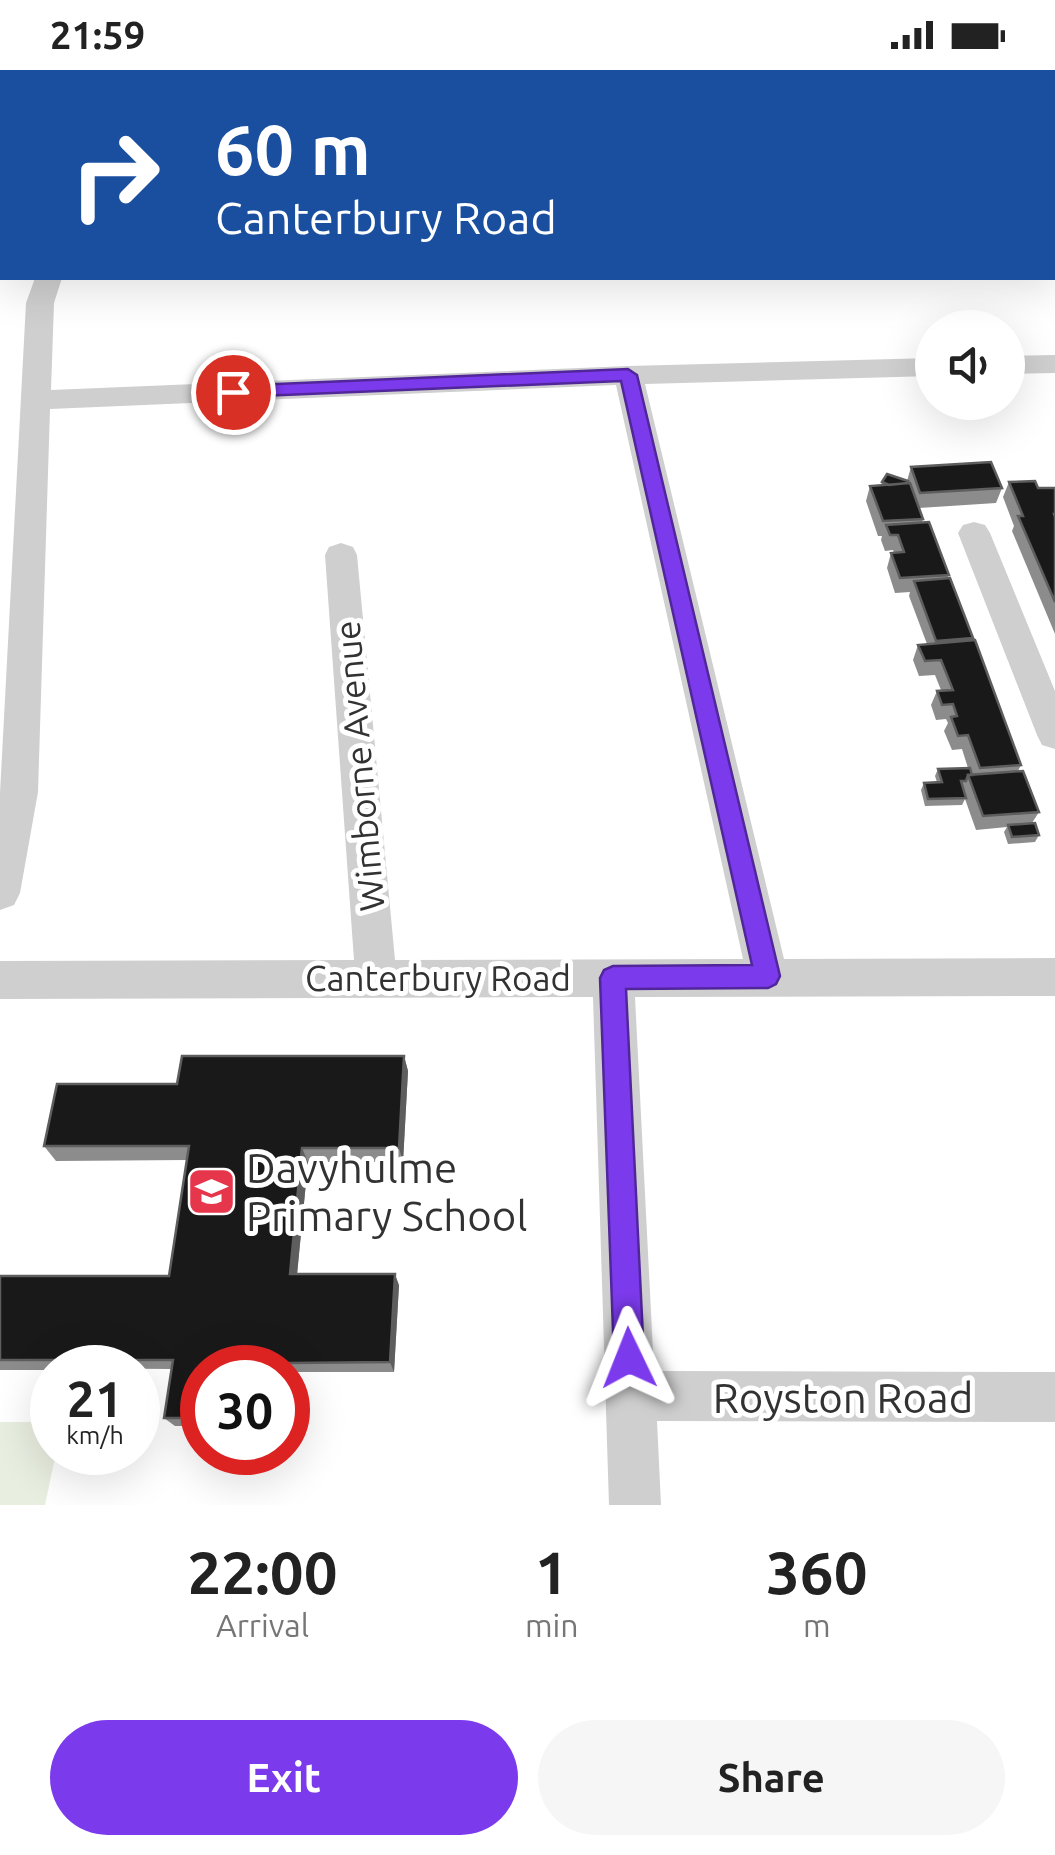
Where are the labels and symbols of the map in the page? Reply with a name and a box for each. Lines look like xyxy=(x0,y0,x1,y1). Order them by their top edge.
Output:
pin xyxy=(191,350,276,435)
street label: Wimborne Avenue xyxy=(326,619,392,913)
street label: Canterbury Road xyxy=(305,958,571,998)
place label: Davyhulme Primary School xyxy=(246,1144,527,1239)
school or university icon: Davyhulme Primary School xyxy=(185,1165,237,1217)
position arrow xyxy=(577,1306,681,1410)
speed limit sign: 30 xyxy=(180,1345,310,1475)
street label: Royston Road xyxy=(713,1374,973,1421)

